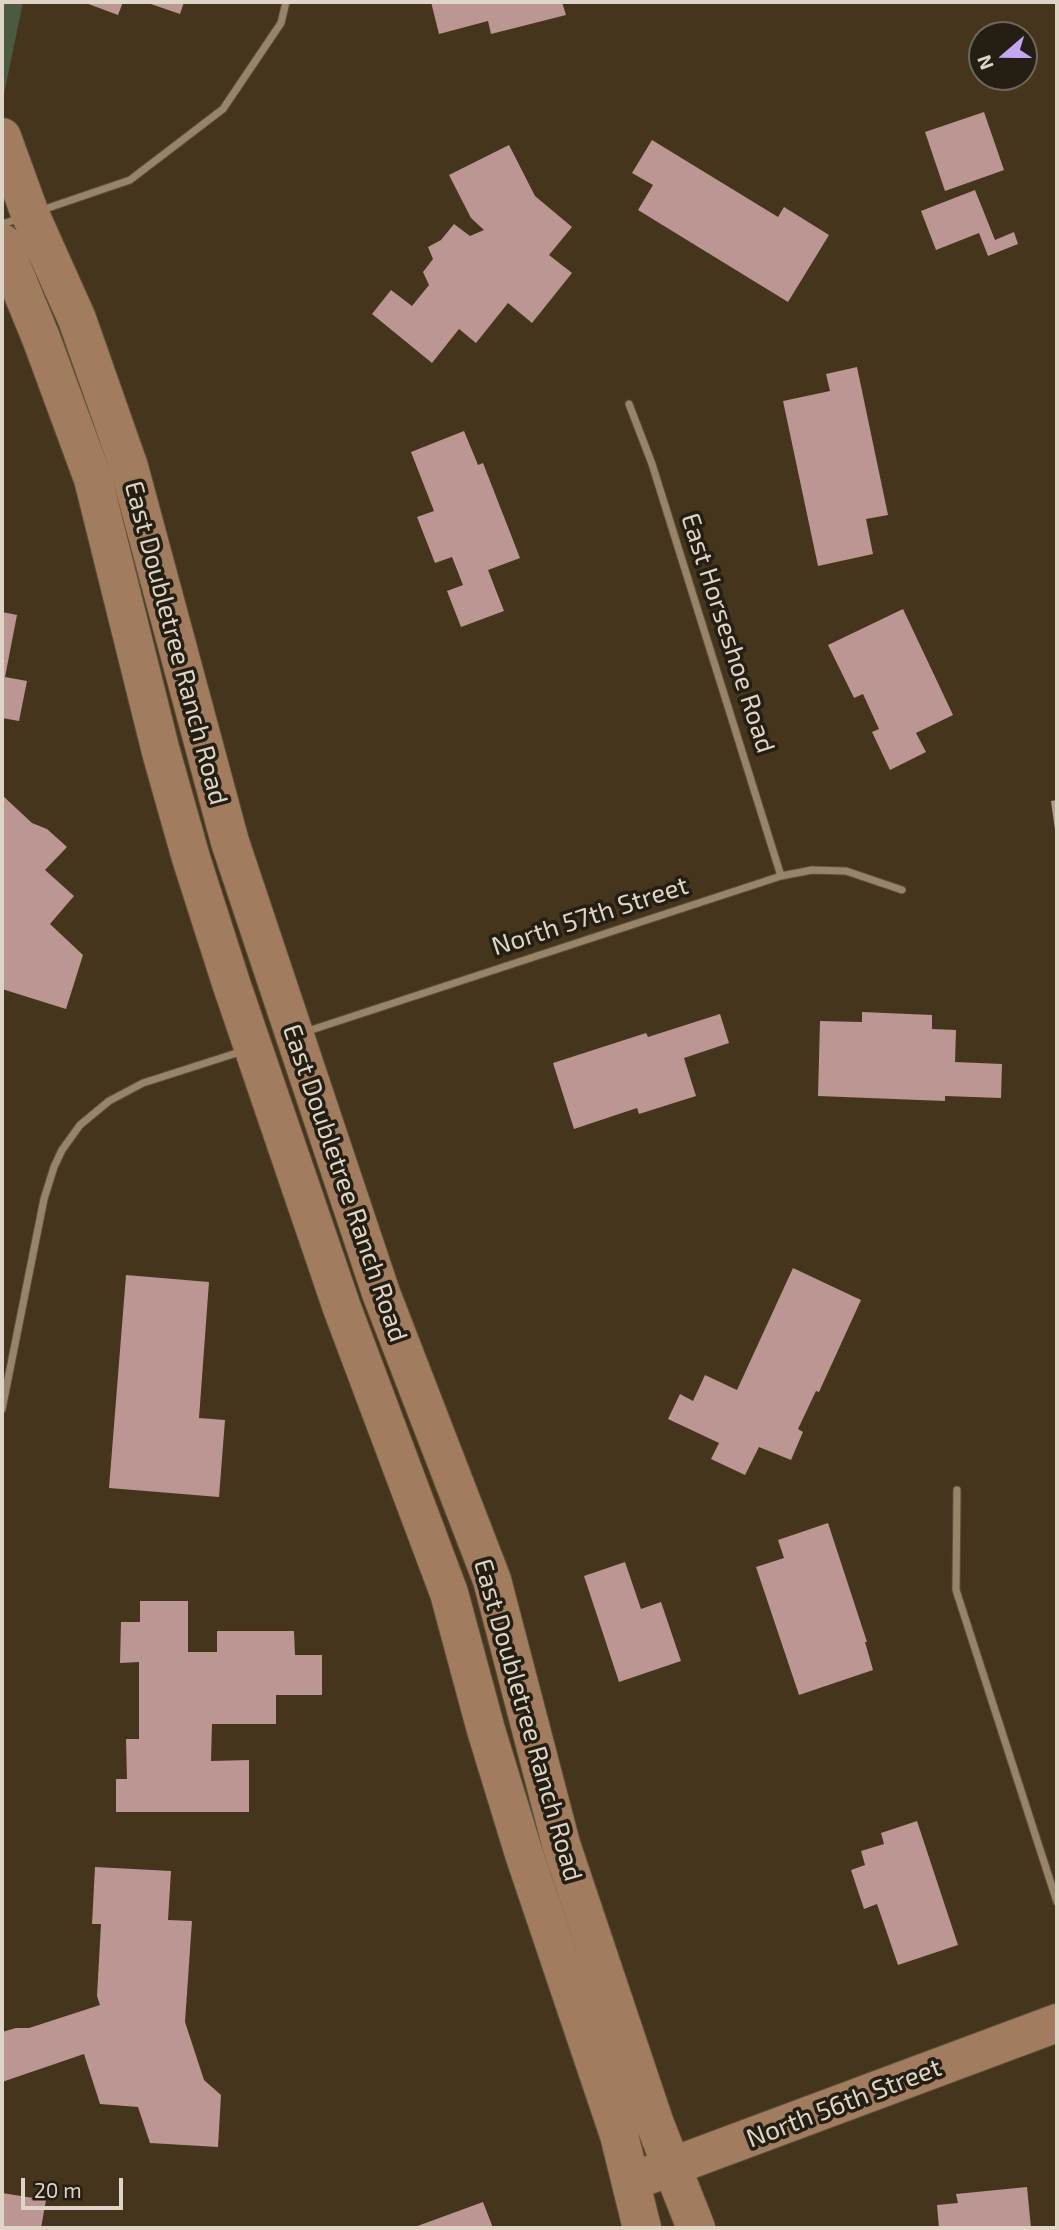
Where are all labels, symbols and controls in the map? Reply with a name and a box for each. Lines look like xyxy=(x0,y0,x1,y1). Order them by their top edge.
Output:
north arrow xyxy=(968,21,1038,91)
text: N xyxy=(972,52,998,73)
street label: East Doubletree Ranch Road xyxy=(118,478,234,808)
street label: East Horseshoe Road xyxy=(675,509,781,757)
street label: North 57th Street xyxy=(488,870,692,962)
street label: East Doubletree Ranch Road xyxy=(276,1020,414,1346)
street label: East Doubletree Ranch Road xyxy=(467,1555,589,1885)
street label: North 56th Street xyxy=(742,2051,946,2155)
scale bar xyxy=(24,2164,126,2208)
text: 20 m xyxy=(34,2177,82,2202)

